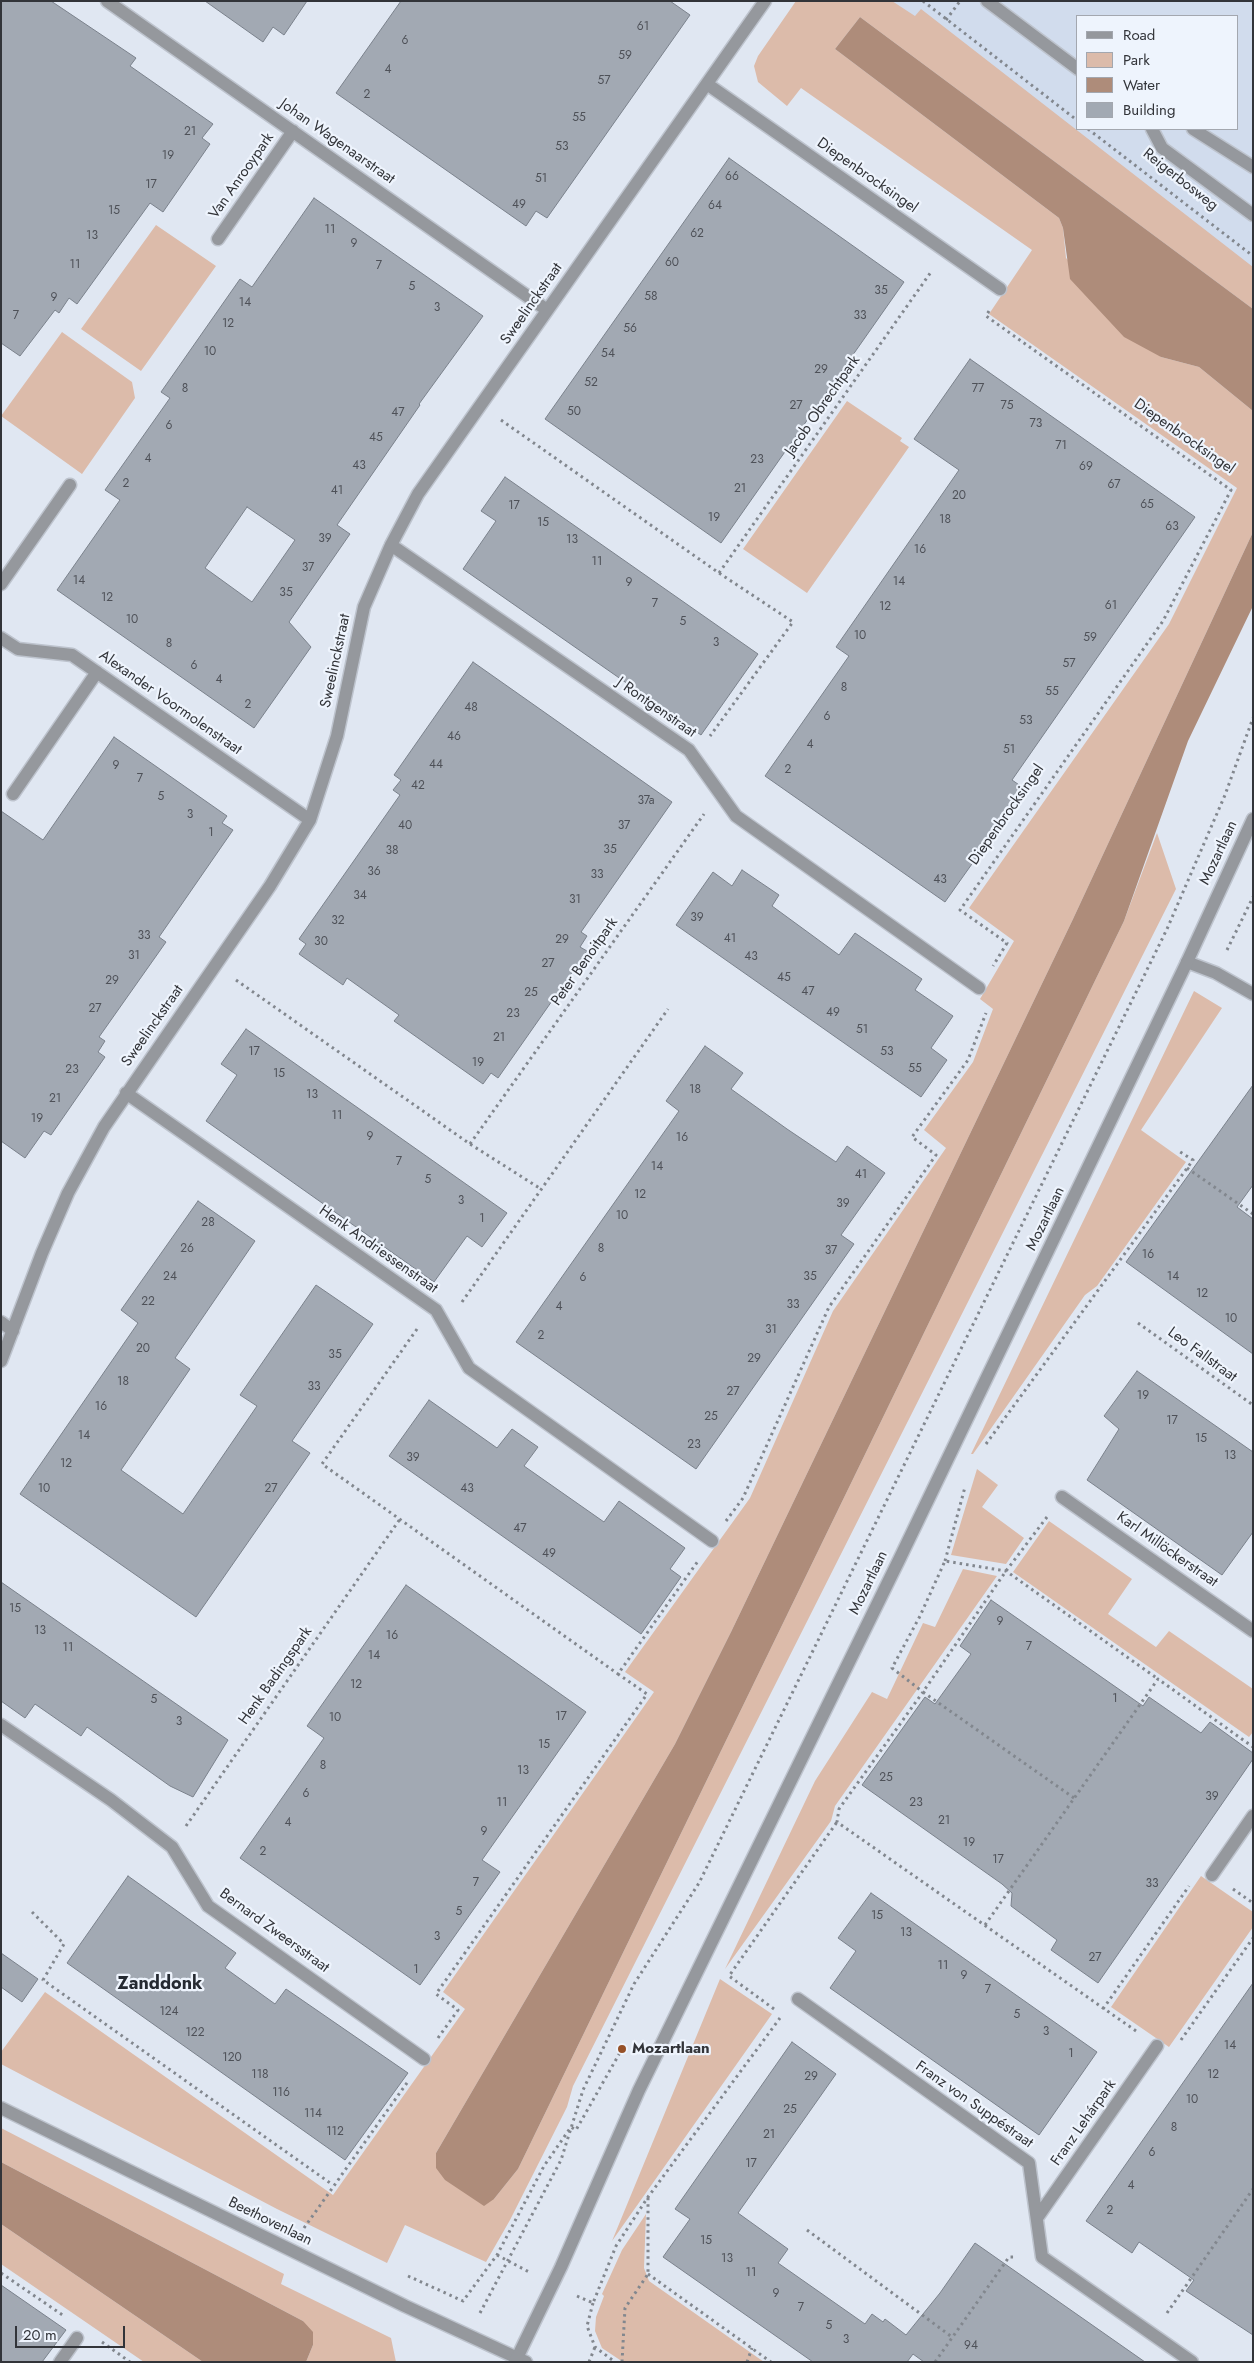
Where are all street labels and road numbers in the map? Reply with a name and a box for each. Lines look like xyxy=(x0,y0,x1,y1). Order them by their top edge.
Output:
street label: Johan Wagenaarstraat xyxy=(276,96,398,188)
street label: Van Anrooypark xyxy=(206,129,278,223)
street label: Diepenbrocksingel xyxy=(813,135,921,217)
street label: Reigerbosweg xyxy=(1139,145,1221,215)
street label: Sweelinckstraat xyxy=(497,260,567,348)
street label: Jacob Obrechtpark xyxy=(782,352,864,460)
street label: Diepenbrocksingel xyxy=(1130,396,1238,478)
street label: Sweelinckstraat xyxy=(317,612,355,710)
street label: Alexander Voormolenstraat xyxy=(95,647,245,759)
street label: J Rontgenstraat xyxy=(613,674,699,742)
street label: Diepenbrocksingel xyxy=(966,761,1048,869)
street label: Mozartlaan xyxy=(1196,818,1242,888)
street label: Peter Benoitpark xyxy=(548,914,622,1010)
street label: Sweelinckstraat xyxy=(118,982,188,1070)
street label: Mozartlaan xyxy=(1023,1184,1069,1254)
street label: Henk Andriessenstraat xyxy=(315,1202,441,1298)
street label: Leo Fallstraat xyxy=(1164,1324,1240,1386)
street label: Karl Millöckerstraat xyxy=(1113,1508,1221,1592)
street label: Mozartlaan xyxy=(846,1548,892,1618)
street label: Henk Badingspark xyxy=(236,1624,316,1728)
street label: Bernard Zweersstraat xyxy=(216,1885,332,1977)
street label: Franz von Suppéstraat xyxy=(912,2058,1036,2152)
street label: Franz Lehárpark xyxy=(1048,2076,1120,2170)
street label: Beethovenlaan xyxy=(225,2194,315,2250)

